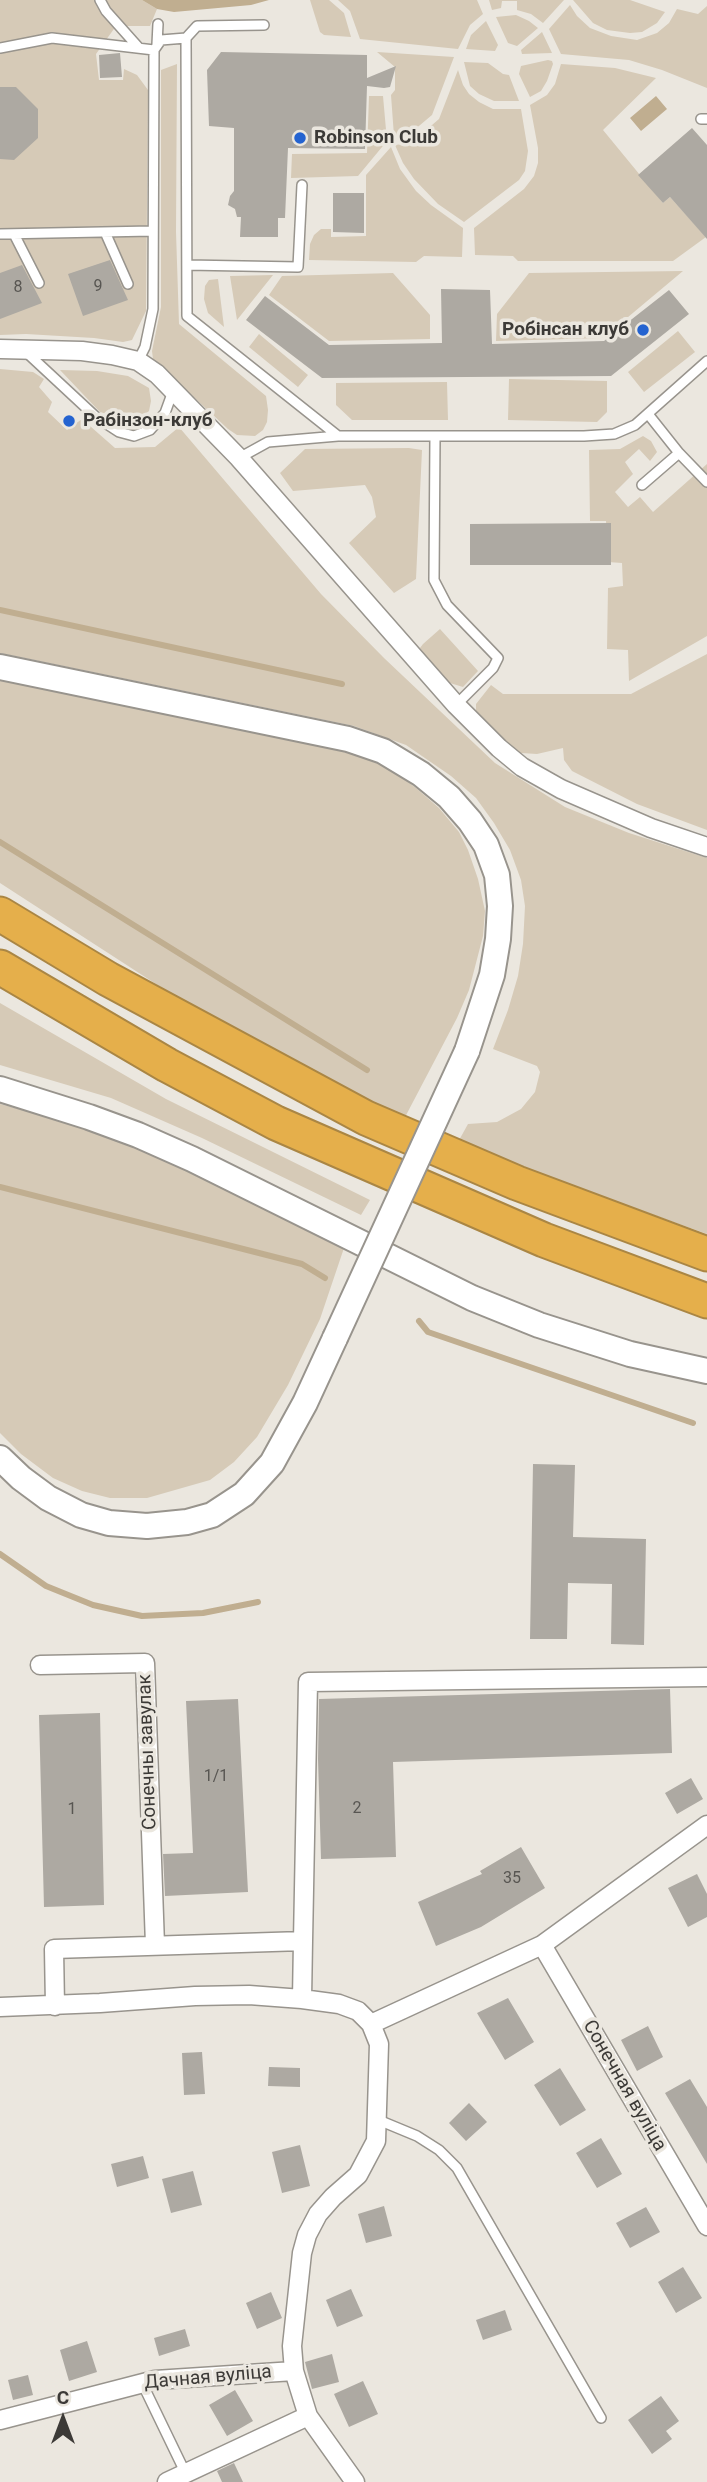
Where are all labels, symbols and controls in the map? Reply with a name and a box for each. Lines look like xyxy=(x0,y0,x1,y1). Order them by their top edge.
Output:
place label: Robinson Club xyxy=(314,127,438,149)
marker: Robinson Club xyxy=(292,130,308,146)
house number: 9 xyxy=(94,277,102,297)
house number: 8 xyxy=(14,278,22,298)
place label: Робінсан клуб xyxy=(502,319,629,341)
marker: Робінсан клуб xyxy=(635,322,651,338)
place label: Рабінзон-клуб xyxy=(83,410,213,432)
marker: Рабінзон-клуб xyxy=(61,413,77,429)
street label: Сонечны завулак xyxy=(134,1674,162,1830)
house number: 1/1 xyxy=(204,1767,228,1787)
house number: 2 xyxy=(353,1799,361,1819)
house number: 1 xyxy=(68,1800,76,1820)
house number: 35 xyxy=(503,1869,521,1889)
street label: Сонечная вуліца xyxy=(577,2016,671,2156)
street label: Дачная вуліца xyxy=(143,2361,273,2395)
north arrow xyxy=(28,2384,98,2454)
text: С xyxy=(57,2386,69,2409)

